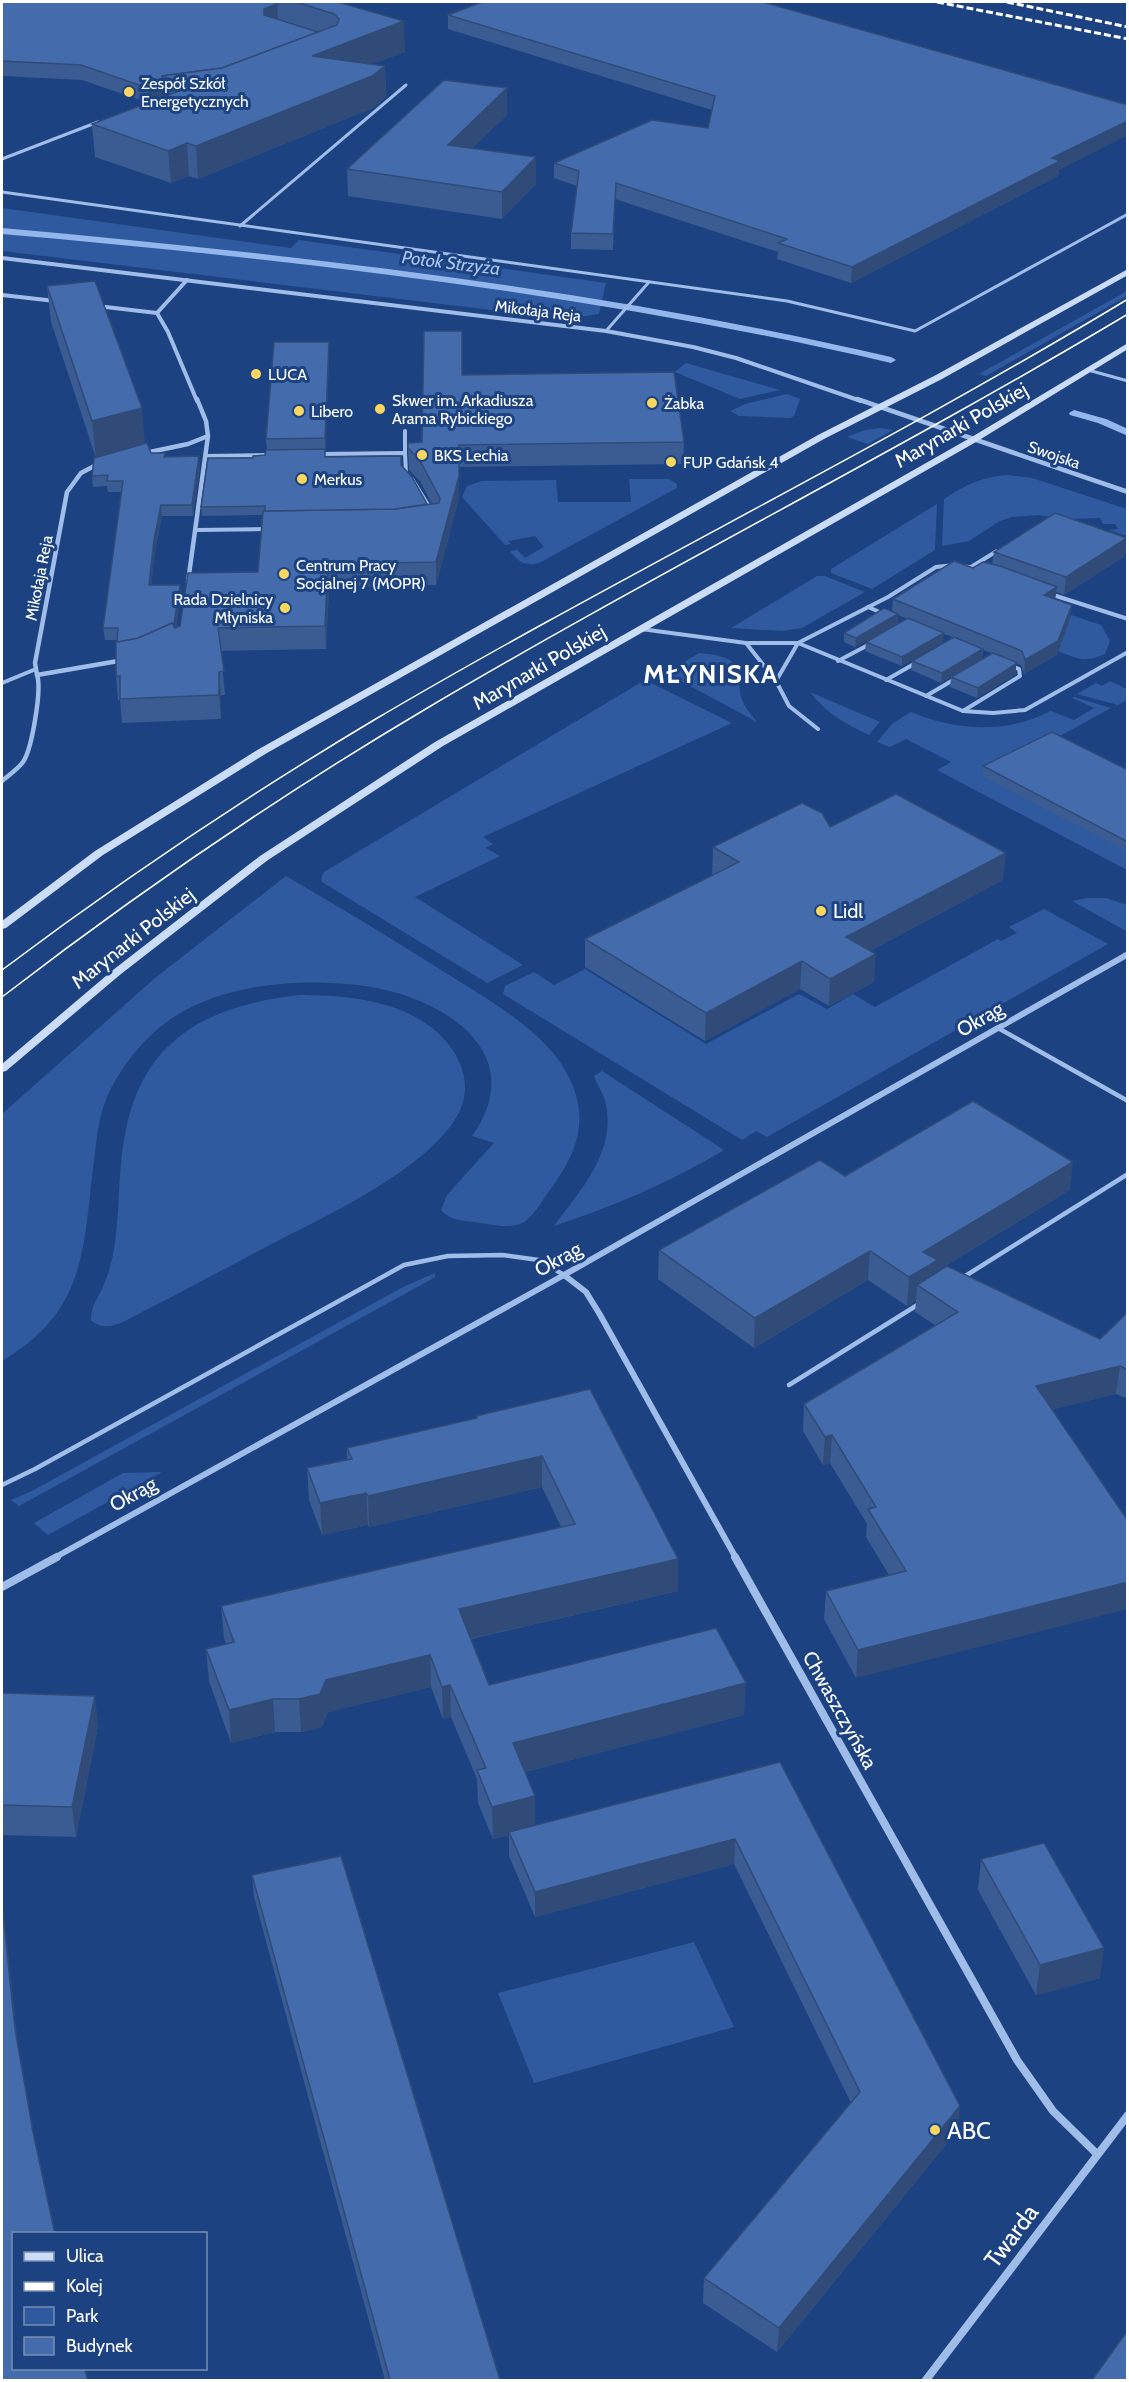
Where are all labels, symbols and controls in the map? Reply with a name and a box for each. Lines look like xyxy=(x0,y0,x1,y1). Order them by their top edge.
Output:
place label: Zespół Szkół Energetycznych xyxy=(141,74,249,111)
marker: Zespół Szkół Energetycznych xyxy=(122,85,136,99)
water label: Potok Strzyża xyxy=(401,246,501,280)
street label: Mikołaja Reja xyxy=(494,296,582,326)
place label: LUCA xyxy=(268,365,307,384)
marker: LUCA xyxy=(249,367,263,381)
street label: Marynarki Polskiej xyxy=(890,377,1032,473)
place label: Skwer im. Arkadiusza Arama Rybickiego xyxy=(392,391,534,428)
place label: Żabka xyxy=(664,394,704,413)
marker: Żabka xyxy=(645,396,659,410)
place label: Libero xyxy=(311,402,353,421)
marker: Skwer im. Arkadiusza Arama Rybickiego xyxy=(373,402,387,416)
marker: Libero xyxy=(292,404,306,418)
street label: Swojska xyxy=(1025,437,1083,473)
place label: BKS Lechia xyxy=(434,446,509,465)
marker: BKS Lechia xyxy=(415,448,429,462)
place label: FUP Gdańsk 4 xyxy=(683,453,779,472)
marker: FUP Gdańsk 4 xyxy=(664,455,678,469)
place label: Merkus xyxy=(314,470,363,489)
marker: Merkus xyxy=(295,472,309,486)
street label: Mikołaja Reja xyxy=(21,533,57,622)
place label: Centrum Pracy Socjalnej 7 (MOPR) xyxy=(296,556,426,593)
marker: Centrum Pracy Socjalnej 7 (MOPR) xyxy=(277,567,291,581)
place label: Rada Dzielnicy Młyniska xyxy=(173,590,273,627)
marker: Rada Dzielnicy Młyniska xyxy=(278,601,292,615)
street label: Marynarki Polskiej xyxy=(468,619,610,715)
district label: MŁYNISKA xyxy=(643,658,779,690)
street label: Marynarki Polskiej xyxy=(67,882,199,994)
place label: Lidl xyxy=(833,899,863,923)
marker: Lidl xyxy=(814,904,828,918)
street label: Okrąg xyxy=(952,996,1009,1042)
street label: Okrąg xyxy=(530,1236,587,1282)
street label: Okrąg xyxy=(105,1471,162,1517)
street label: Chwaszczyńska xyxy=(798,1647,882,1773)
place label: ABC xyxy=(947,2116,991,2145)
marker: ABC xyxy=(928,2123,942,2137)
street label: Twarda xyxy=(978,2198,1045,2273)
legend xyxy=(12,2232,207,2370)
text: Ulica xyxy=(66,2245,104,2267)
text: Kolej xyxy=(66,2275,103,2297)
text: Park xyxy=(66,2305,99,2327)
text: Budynek xyxy=(66,2335,133,2357)

